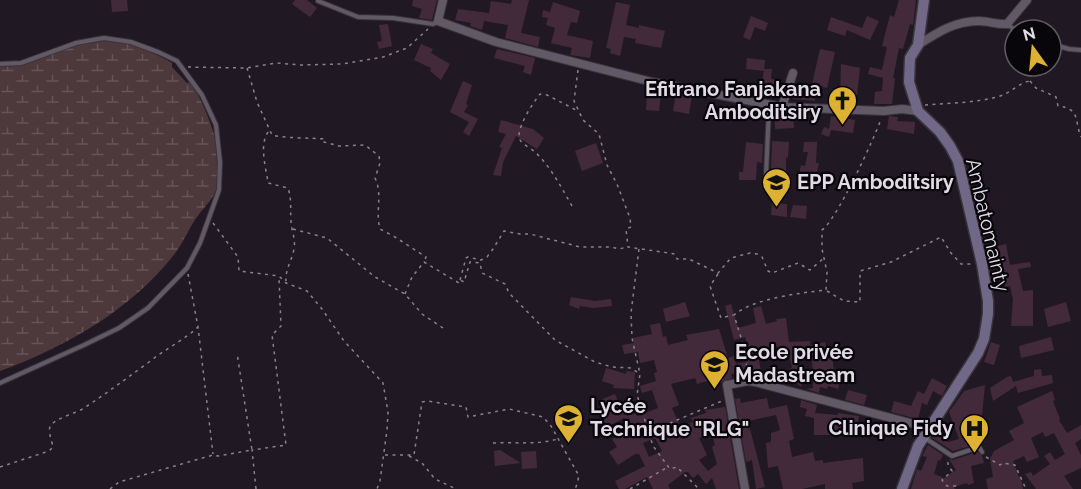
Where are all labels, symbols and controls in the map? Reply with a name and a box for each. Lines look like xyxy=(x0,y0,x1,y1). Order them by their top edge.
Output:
north arrow xyxy=(1003,18,1063,78)
text: N xyxy=(1021,23,1038,45)
place label: Efitrano Fanjakana Amboditsiry xyxy=(645,77,821,124)
church icon: Efitrano Fanjakana Amboditsiry xyxy=(826,84,858,126)
street label: Ambatomainty xyxy=(961,156,1015,294)
school or university icon: EPP Amboditsiry xyxy=(760,166,792,208)
place label: EPP Amboditsiry xyxy=(797,170,954,194)
place label: Ecole privée Madastream xyxy=(735,340,855,387)
school or university icon: Ecole privée Madastream xyxy=(698,348,730,390)
place label: Lycée Technique "RLG" xyxy=(590,394,749,441)
school or university icon: Lycée Technique "RLG" xyxy=(553,402,585,444)
hospital icon: Clinique Fidy xyxy=(958,412,990,454)
place label: Clinique Fidy xyxy=(828,416,953,440)

